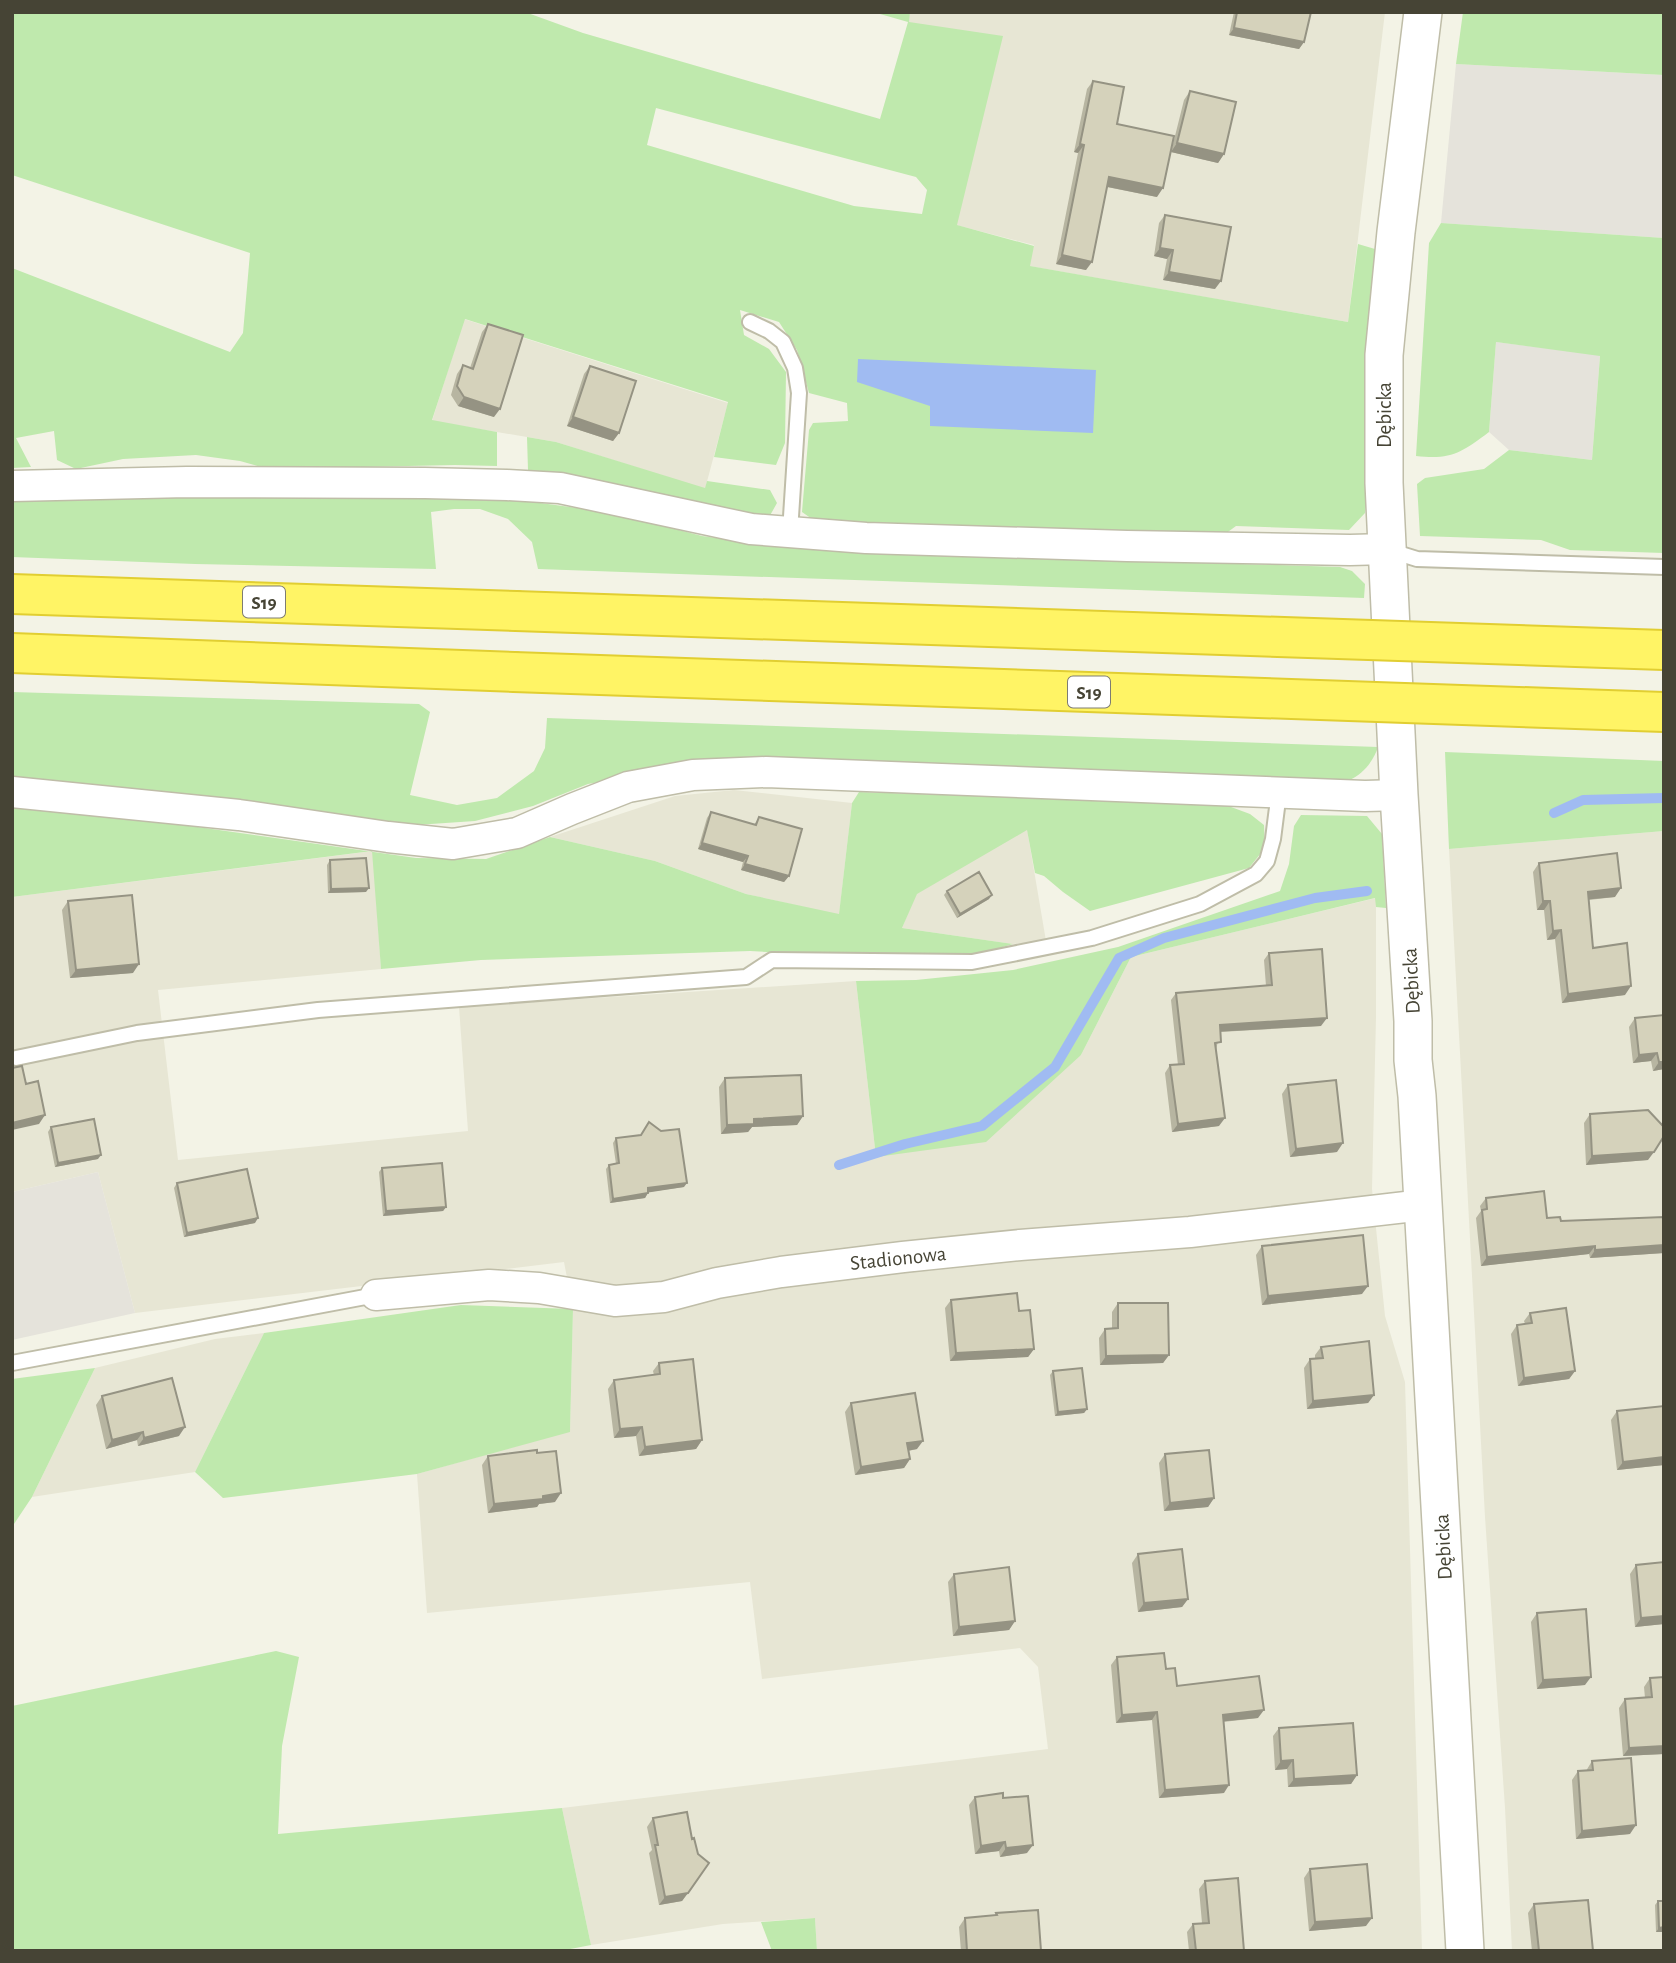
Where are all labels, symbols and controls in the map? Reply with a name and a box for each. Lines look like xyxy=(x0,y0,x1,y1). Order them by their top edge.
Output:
street label: Dębicka xyxy=(1374,382,1395,448)
road number: S19 xyxy=(243,586,285,618)
road number: S19 xyxy=(1068,677,1110,708)
street label: Dębicka xyxy=(1399,947,1424,1015)
street label: Stadionowa xyxy=(849,1243,948,1274)
street label: Dębicka xyxy=(1431,1513,1456,1581)

